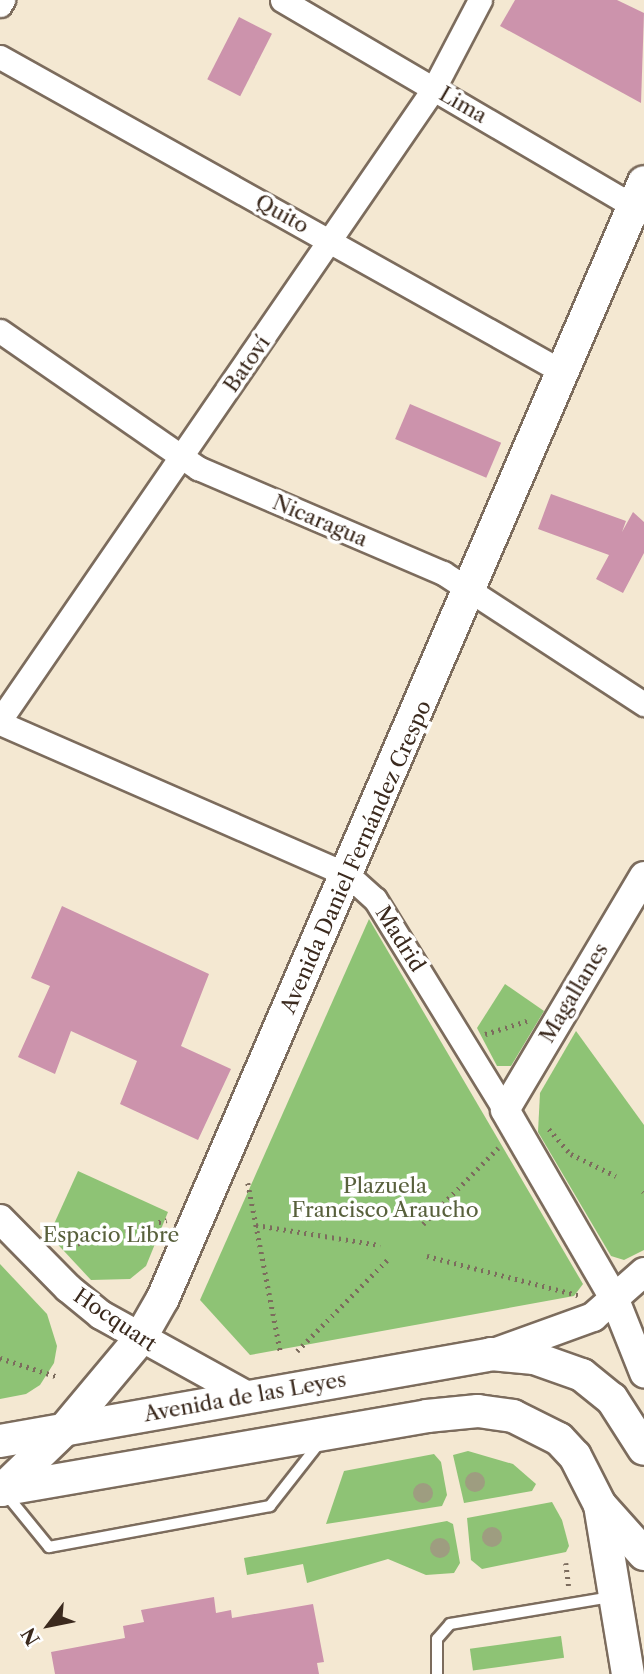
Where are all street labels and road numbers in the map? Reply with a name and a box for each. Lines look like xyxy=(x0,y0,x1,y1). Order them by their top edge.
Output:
street label: Lima xyxy=(435,81,491,129)
street label: Quito xyxy=(251,189,313,239)
street label: Batoví xyxy=(219,331,275,397)
street label: Nicaragua xyxy=(269,490,371,552)
street label: Avenida Daniel Fernández Crespo xyxy=(275,696,437,1018)
street label: Madrid xyxy=(370,901,430,977)
street label: Magallanes xyxy=(534,939,614,1047)
street label: Hocquart xyxy=(69,1283,161,1357)
street label: Avenida de las Leyes xyxy=(142,1367,348,1427)

